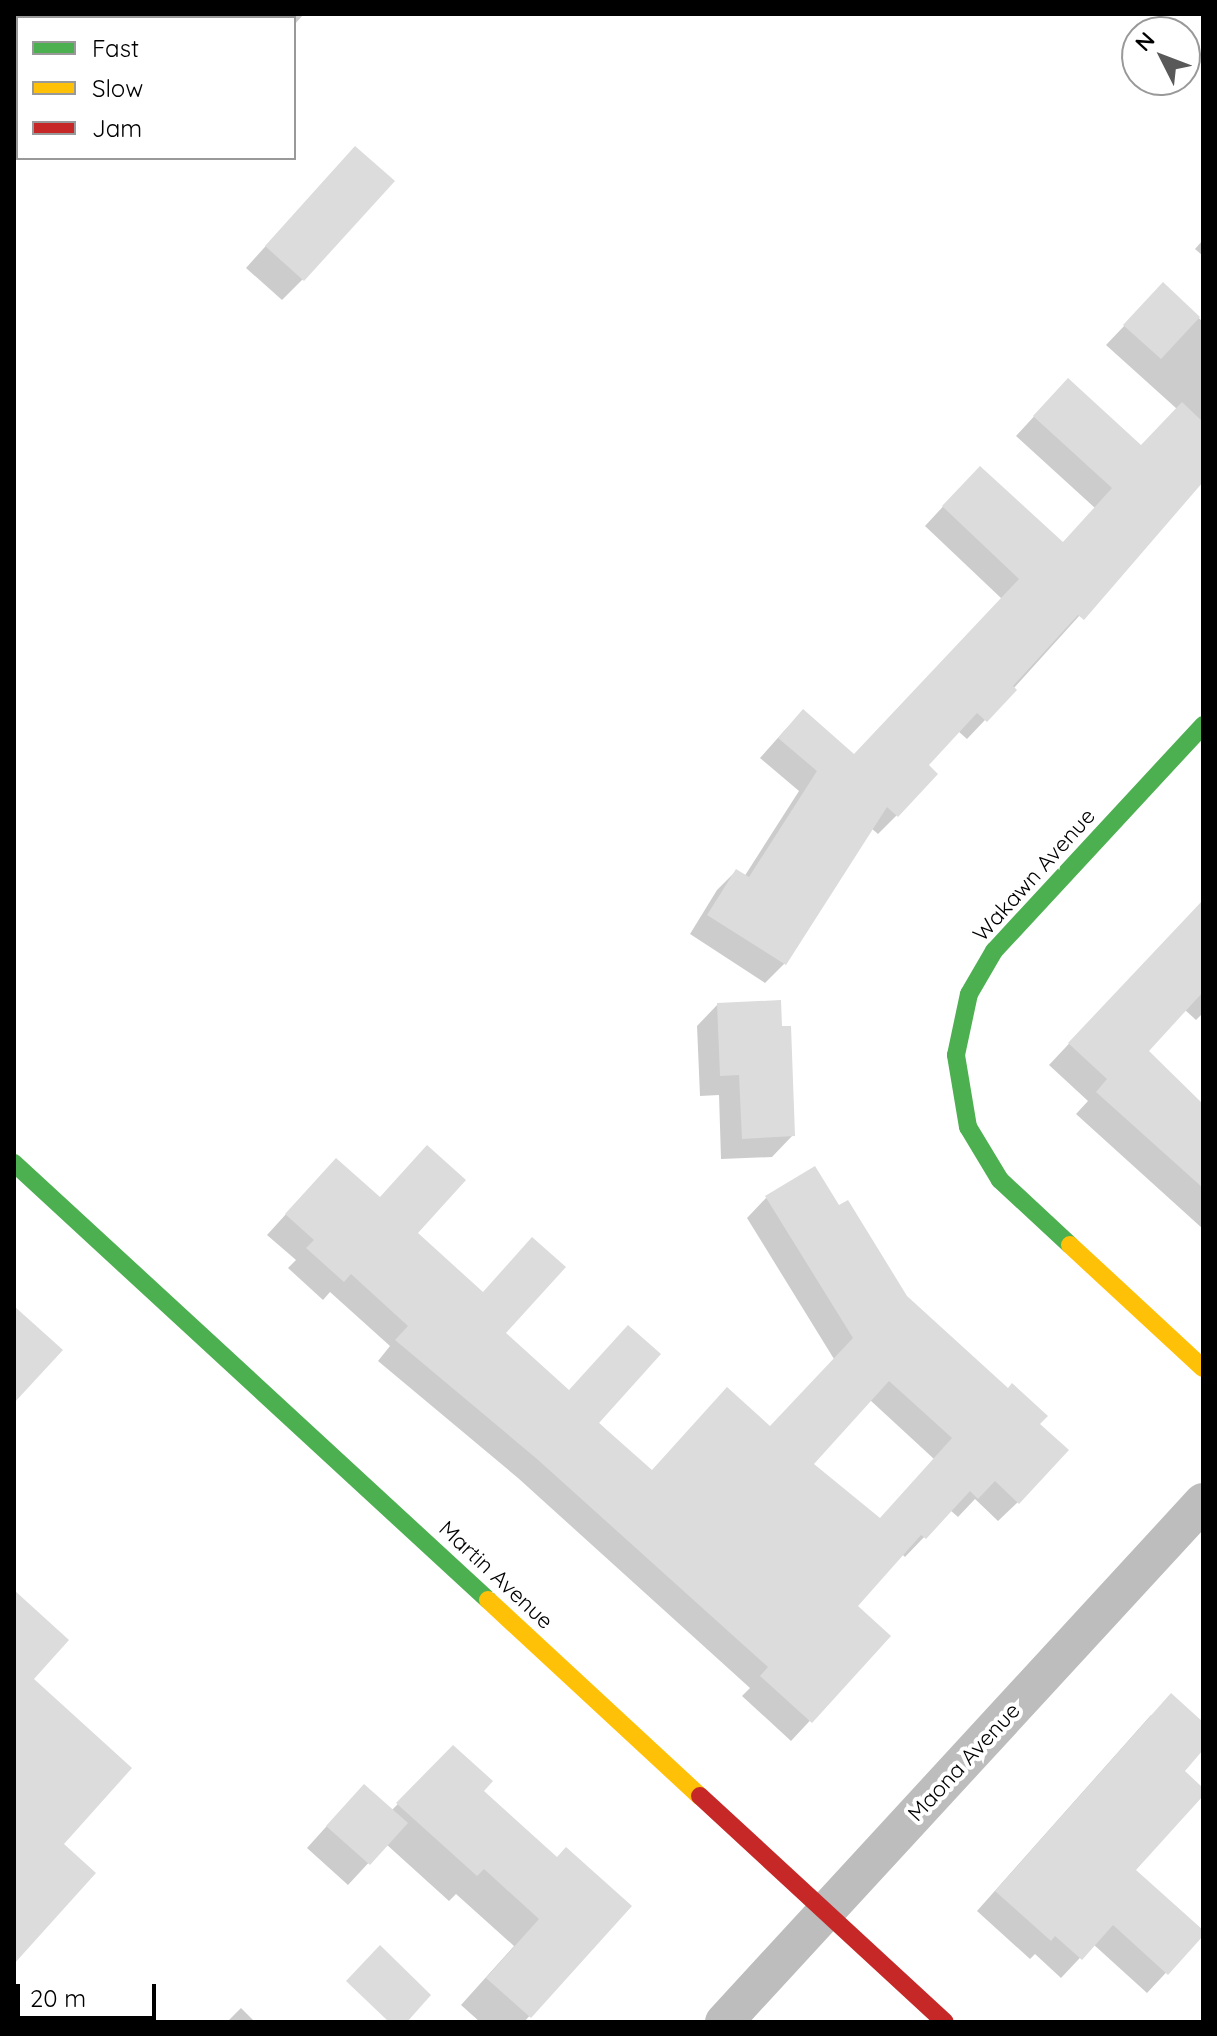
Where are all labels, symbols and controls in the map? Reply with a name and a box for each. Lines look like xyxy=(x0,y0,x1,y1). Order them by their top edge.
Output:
legend xyxy=(16,16,296,160)
north arrow xyxy=(1121,16,1201,96)
text: N xyxy=(1129,26,1160,57)
text: Fast xyxy=(92,33,139,63)
text: Slow xyxy=(92,73,143,103)
text: Jam xyxy=(92,113,142,143)
street label: Wakawn Avenue xyxy=(967,803,1101,947)
street label: Martin Avenue xyxy=(434,1516,558,1634)
street label: Maona Avenue xyxy=(902,1697,1026,1827)
scale bar xyxy=(20,1968,160,2018)
text: 20 m xyxy=(30,1983,86,2013)

